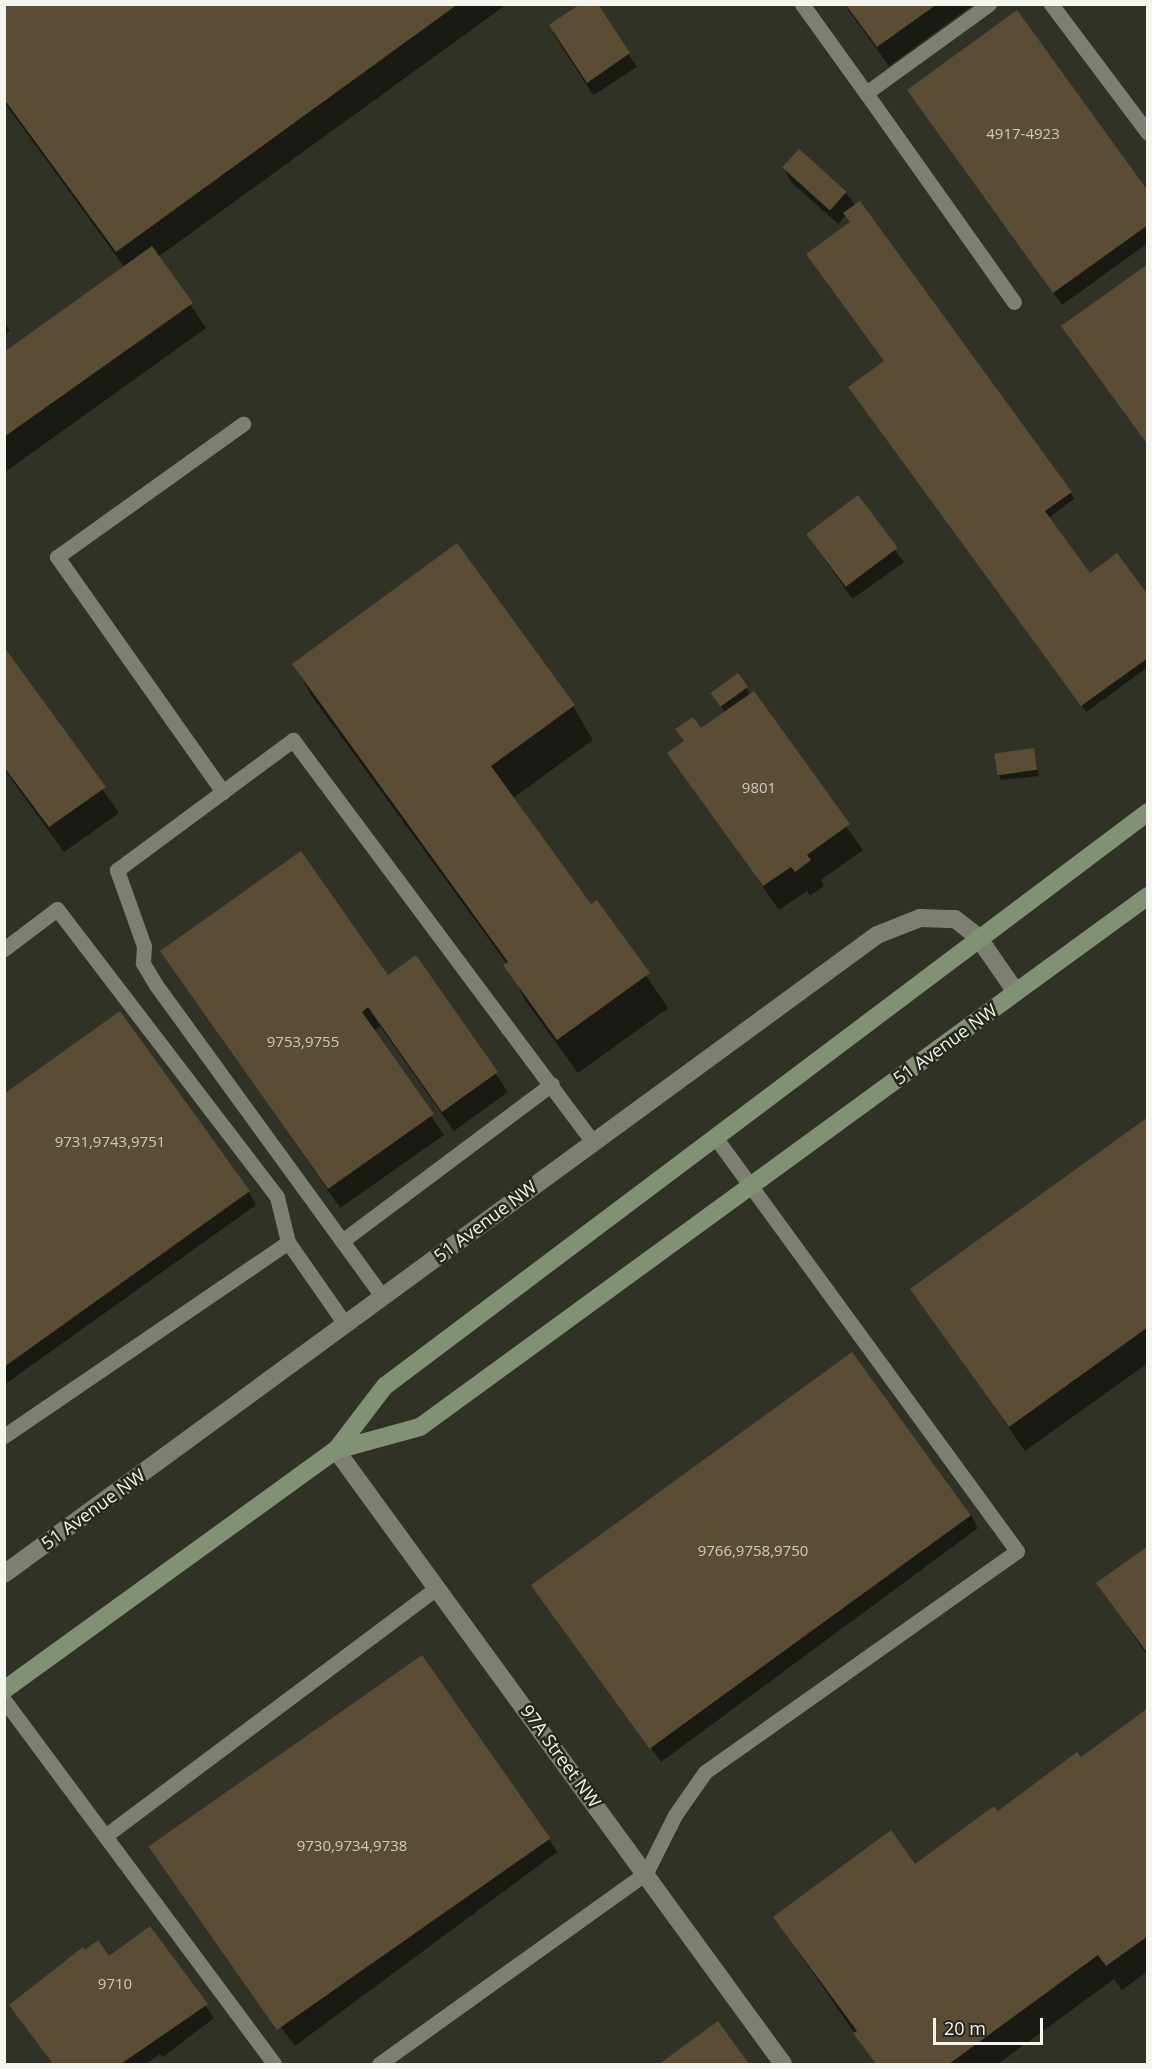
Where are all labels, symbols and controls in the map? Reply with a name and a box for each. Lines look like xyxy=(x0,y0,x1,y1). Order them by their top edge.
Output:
house number: 4917-4923 xyxy=(986,125,1060,143)
house number: 9801 xyxy=(742,779,776,797)
street label: 51 Avenue NW xyxy=(889,999,1001,1089)
house number: 9753,9755 xyxy=(267,1033,339,1051)
house number: 9731,9743,9751 xyxy=(55,1133,165,1151)
street label: 51 Avenue NW xyxy=(429,1175,541,1267)
street label: 51 Avenue NW xyxy=(37,1464,149,1554)
house number: 9766,9758,9750 xyxy=(698,1542,808,1560)
street label: 97A Street NW xyxy=(516,1700,606,1812)
house number: 9730,9734,9738 xyxy=(297,1837,407,1855)
house number: 9710 xyxy=(98,1975,132,1993)
scale bar xyxy=(936,2006,1046,2044)
text: 20 m xyxy=(944,2016,986,2040)

